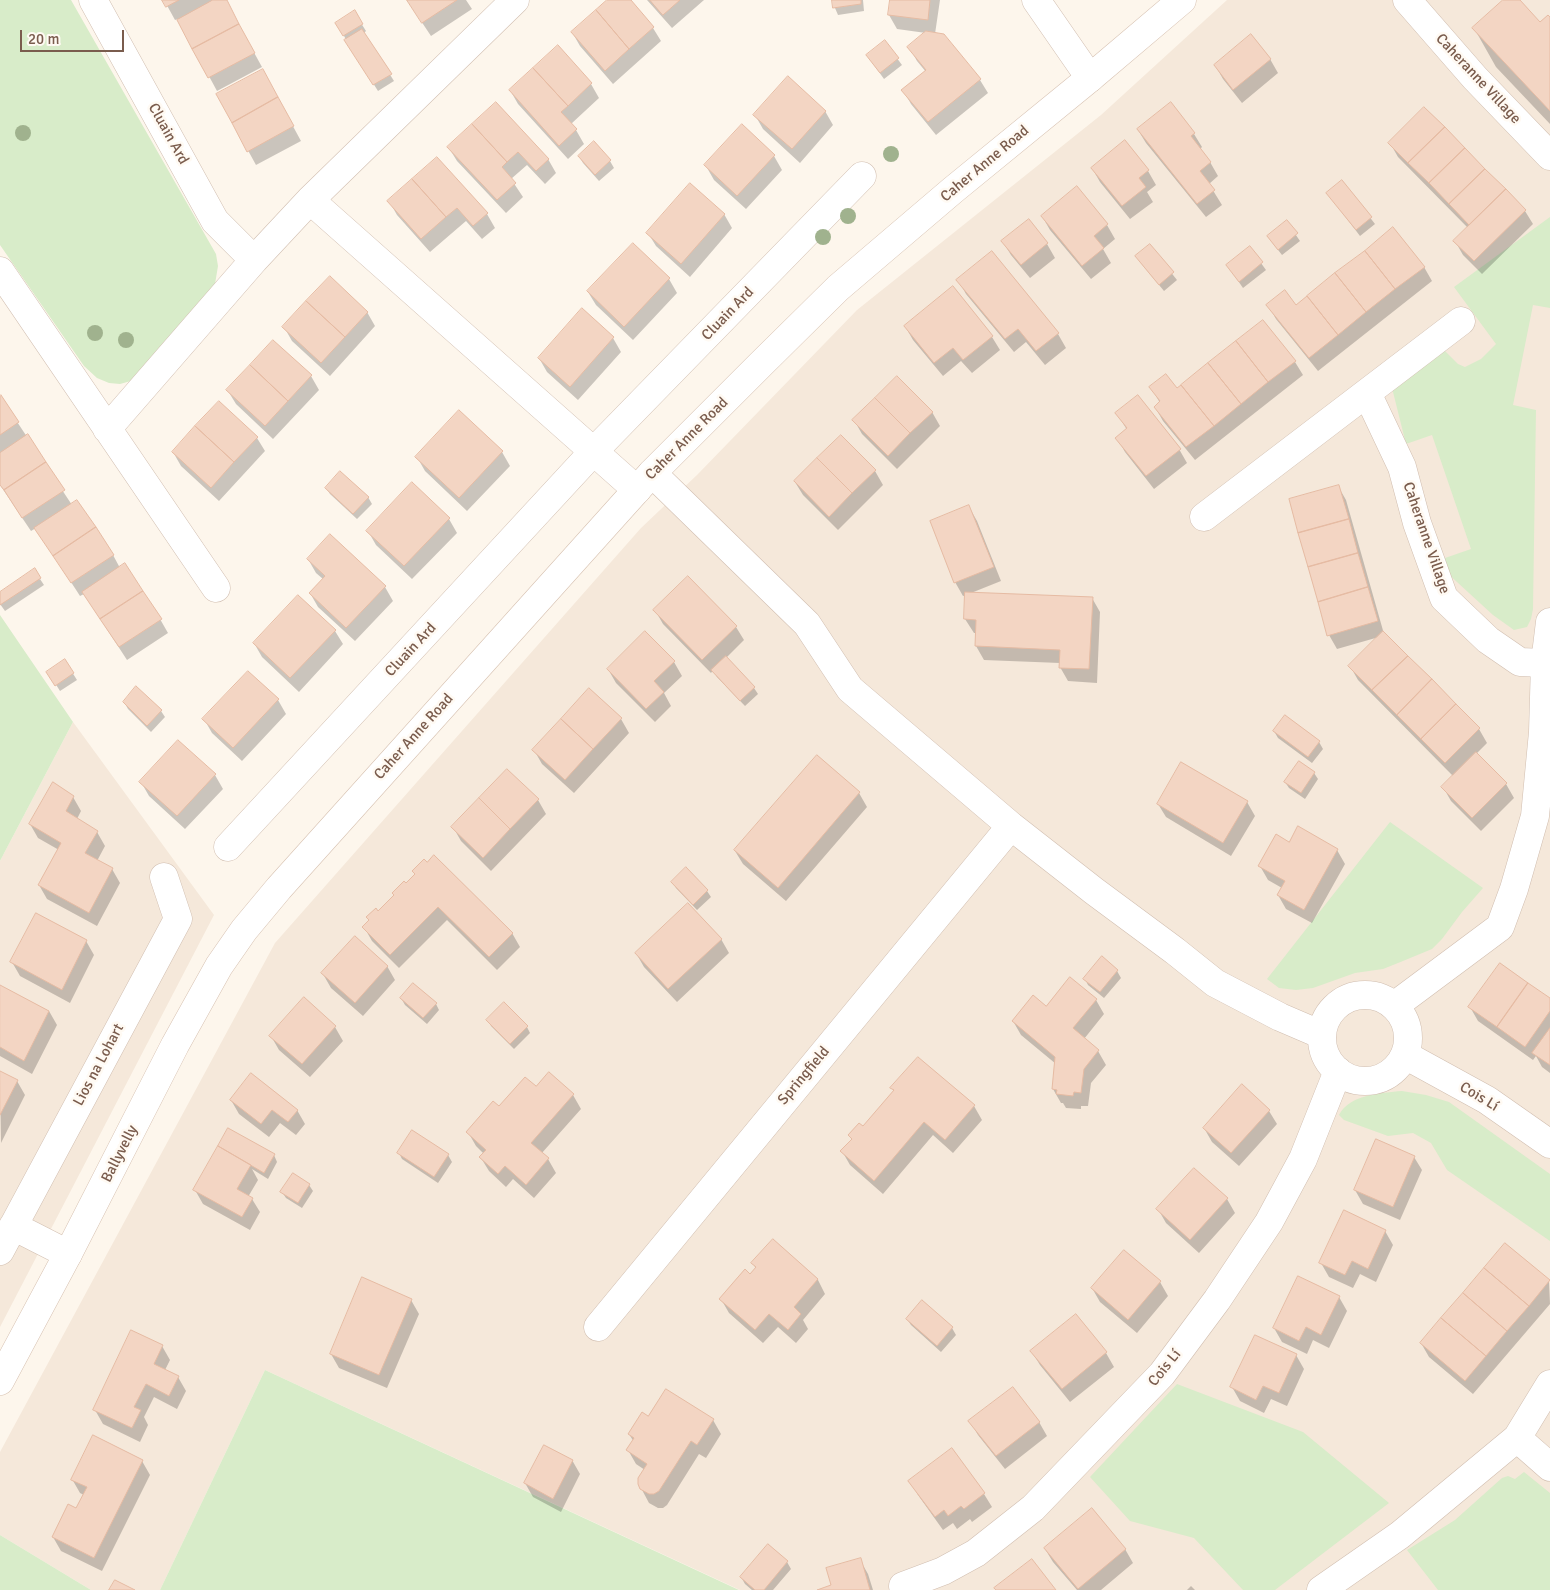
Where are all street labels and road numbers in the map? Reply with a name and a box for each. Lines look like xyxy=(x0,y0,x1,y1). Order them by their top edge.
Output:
street label: Caheranne Village xyxy=(1432,30,1524,128)
street label: Cluain Ard xyxy=(144,100,192,168)
street label: Caher Anne Road xyxy=(937,122,1033,206)
street label: Cluain Ard xyxy=(698,284,758,344)
street label: Caher Anne Road xyxy=(642,394,732,484)
street label: Caheranne Village xyxy=(1398,480,1454,596)
street label: Cluain Ard xyxy=(382,619,440,681)
street label: Caher Anne Road xyxy=(371,690,457,784)
street label: Lios na Lohart xyxy=(70,1021,128,1109)
street label: Springfield xyxy=(774,1043,834,1109)
street label: Cois Lí xyxy=(1456,1078,1502,1116)
street label: Ballyvelly xyxy=(98,1122,142,1186)
street label: Cois Lí xyxy=(1145,1346,1185,1390)

